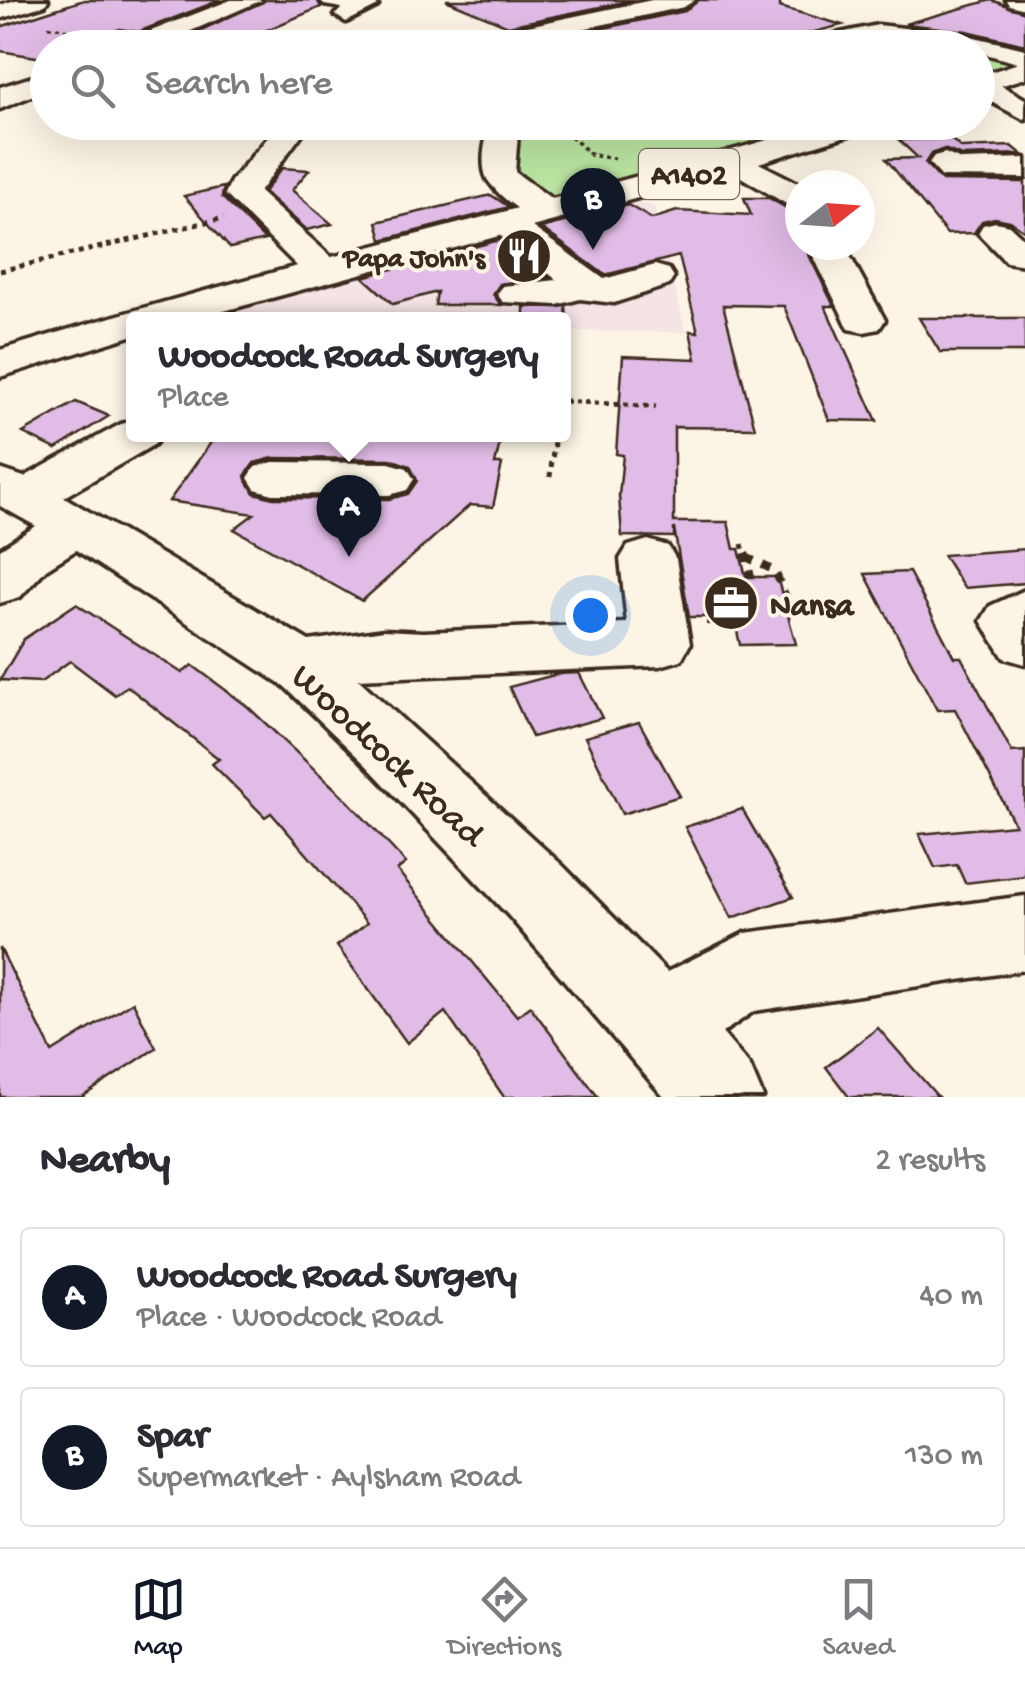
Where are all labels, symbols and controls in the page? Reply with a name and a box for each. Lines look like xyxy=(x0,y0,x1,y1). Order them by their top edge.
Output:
search box xyxy=(30,30,995,140)
icon: search xyxy=(65,58,120,113)
text: Search here xyxy=(145,63,332,107)
road number: A1402 xyxy=(639,149,739,199)
pin: B xyxy=(560,168,626,250)
north arrow xyxy=(785,170,875,260)
restaurant icon: Papa John's xyxy=(494,226,554,286)
place label: Papa John's xyxy=(341,244,487,277)
popup xyxy=(126,312,571,442)
text: Woodcock Road Surgery xyxy=(159,336,538,380)
text: Place xyxy=(159,380,228,418)
pin: A xyxy=(316,474,382,557)
office icon: Nansa xyxy=(701,573,761,633)
place label: Nansa xyxy=(770,589,856,627)
your location xyxy=(565,590,616,641)
street label: Woodcock Road xyxy=(280,657,494,860)
text: Nearby xyxy=(40,1138,170,1187)
text: 2 results xyxy=(875,1143,985,1181)
text: Woodcock Road Surgery xyxy=(137,1256,517,1300)
text: A xyxy=(65,1278,84,1316)
text: 40 m xyxy=(919,1278,983,1316)
text: Place · Woodcock Road xyxy=(137,1300,441,1338)
text: Spar xyxy=(137,1416,208,1460)
text: B xyxy=(66,1438,83,1476)
text: 130 m xyxy=(905,1438,983,1476)
text: Supermarket · Aylsham Road xyxy=(137,1460,520,1498)
tab: Map xyxy=(131,1572,186,1665)
tab: Directions xyxy=(447,1572,561,1665)
tab: Saved xyxy=(822,1572,894,1665)

